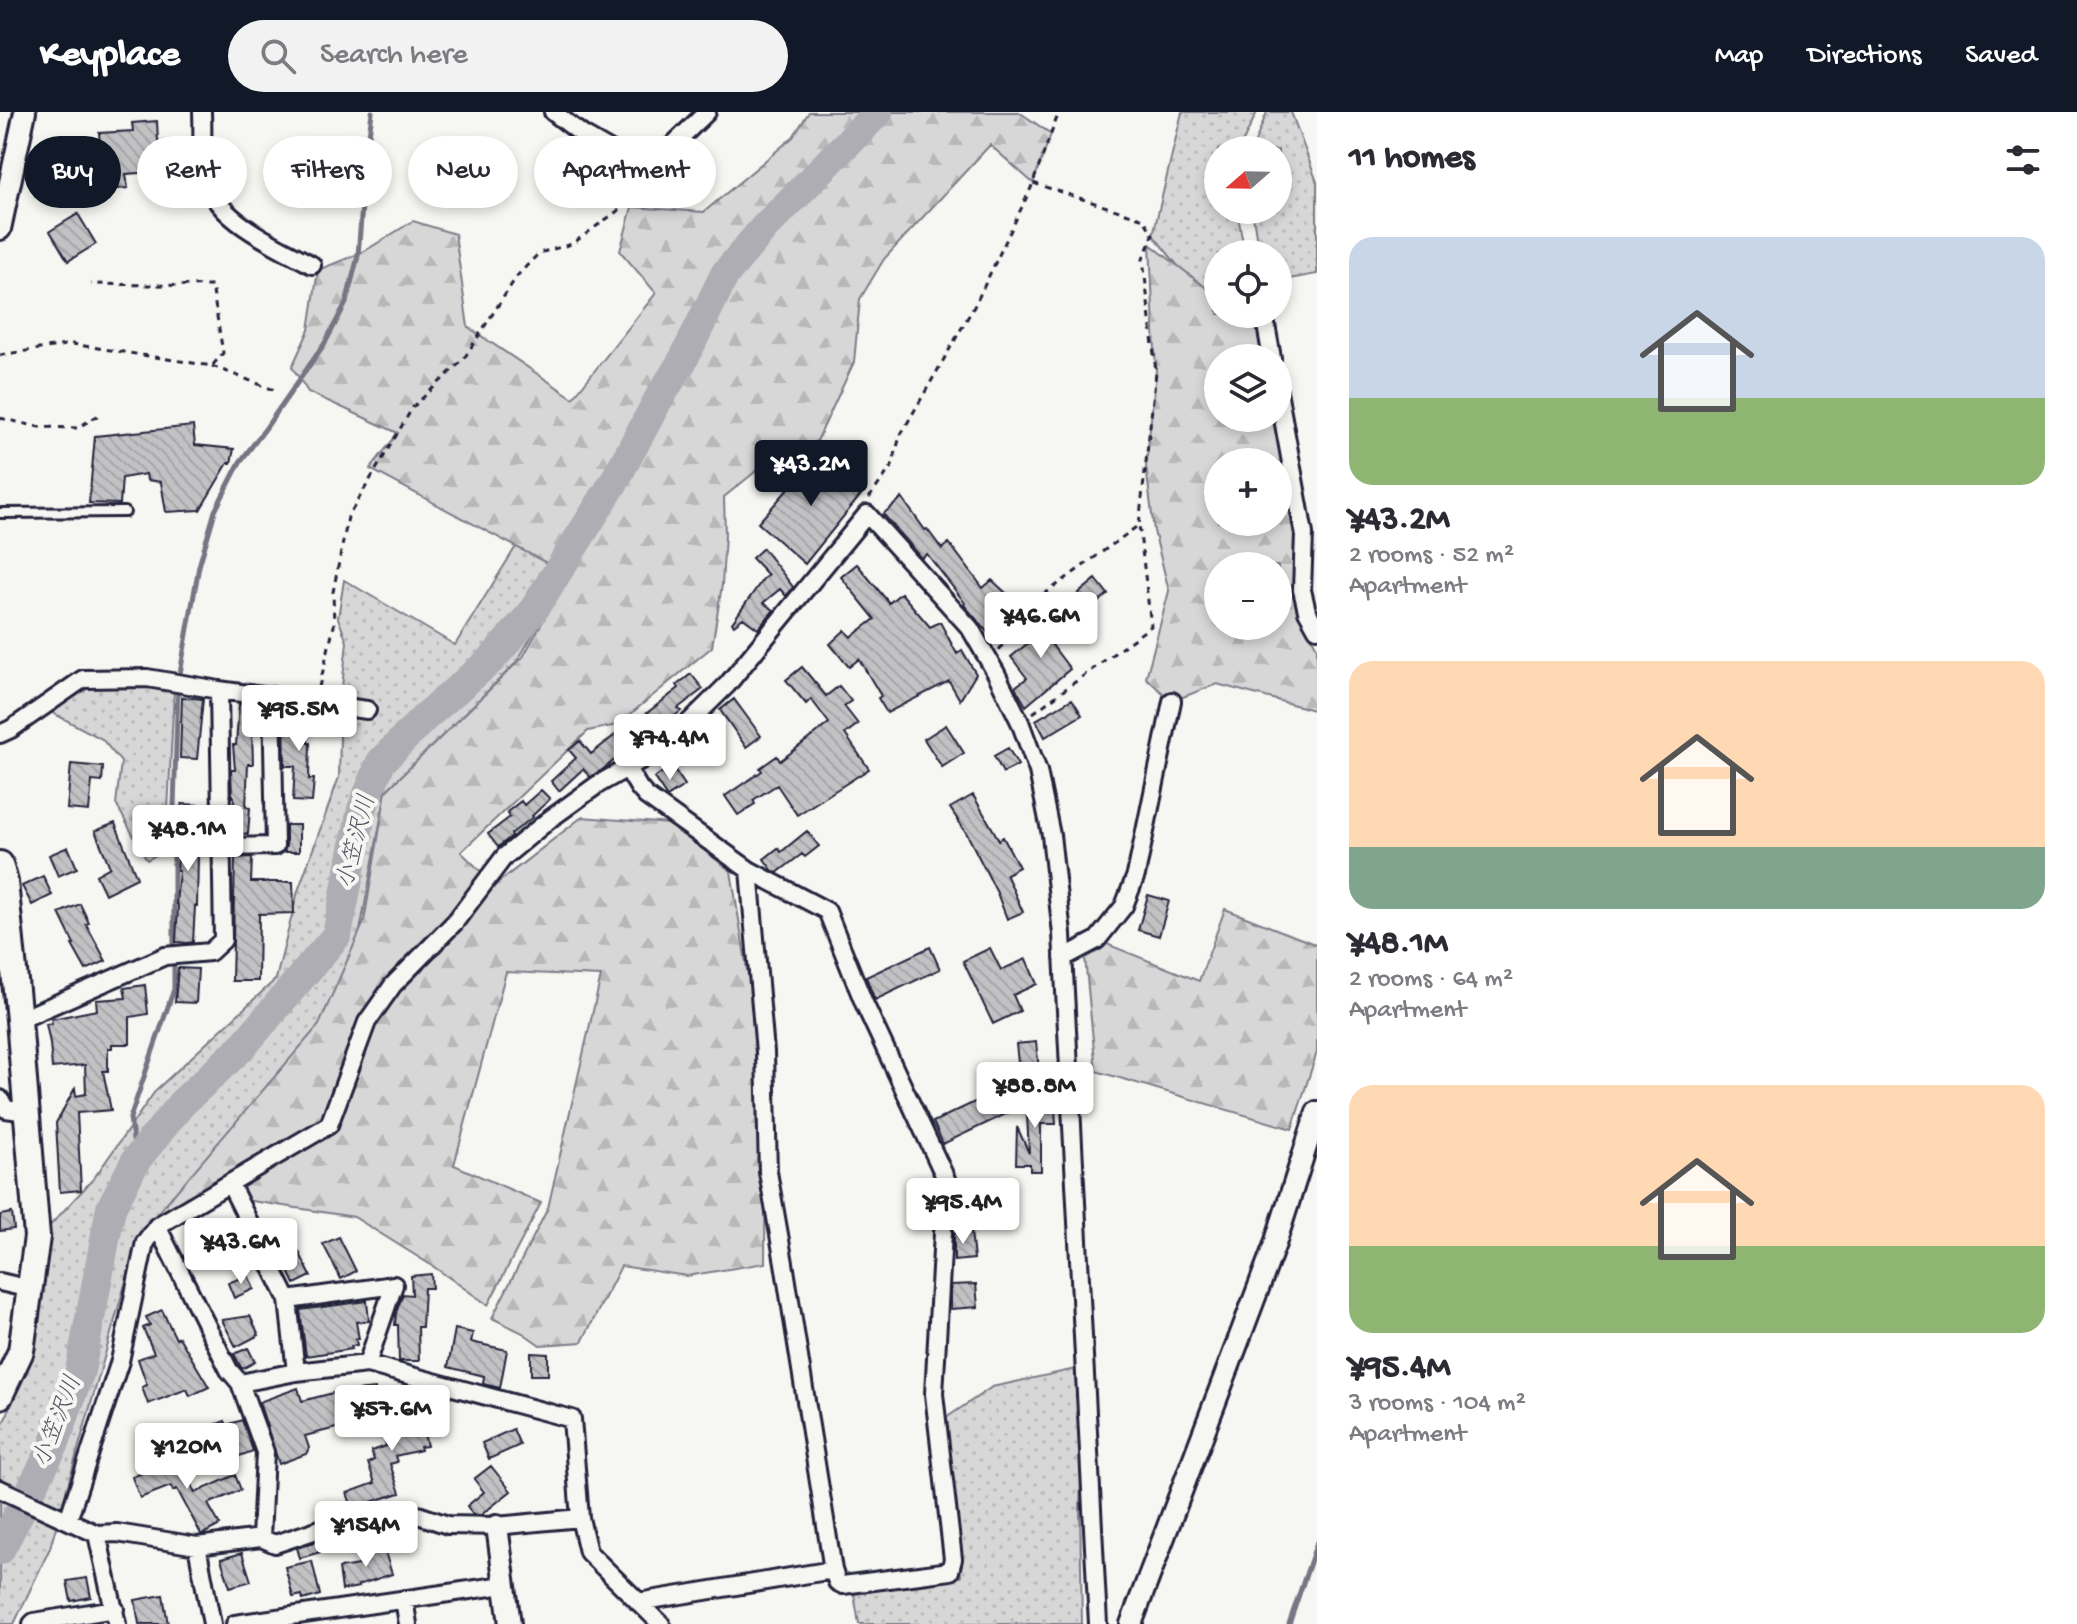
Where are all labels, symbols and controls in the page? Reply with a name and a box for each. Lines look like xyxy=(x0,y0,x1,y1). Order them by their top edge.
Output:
search box xyxy=(228,20,788,92)
text: Keyplace xyxy=(40,34,180,78)
icon: search xyxy=(256,34,300,78)
text: Search here xyxy=(320,39,468,74)
text: Map xyxy=(1715,40,1763,73)
text: Directions xyxy=(1807,40,1921,73)
text: Saved xyxy=(1965,40,2037,73)
chip: Buy xyxy=(24,136,121,208)
chip: Rent xyxy=(137,136,247,208)
chip: Filters xyxy=(263,136,392,208)
chip: New xyxy=(408,136,518,208)
chip: Apartment xyxy=(534,136,716,208)
north arrow xyxy=(1204,136,1292,224)
map controls xyxy=(1204,136,1292,640)
icon: filters xyxy=(2001,138,2045,182)
text: 11 homes xyxy=(1349,140,1475,180)
button: locate xyxy=(1204,240,1292,328)
icon: home xyxy=(1625,289,1769,433)
button: layers xyxy=(1204,344,1292,432)
pin: ¥43.2M xyxy=(746,440,876,508)
button: + xyxy=(1204,448,1292,536)
text: ¥43.2M xyxy=(773,450,849,481)
text: ¥43.2M xyxy=(1349,501,1449,541)
text: 2 rooms · 52 m² xyxy=(1349,541,1514,572)
button: − xyxy=(1204,552,1292,640)
text: Apartment xyxy=(1349,572,1466,603)
pin: ¥46.6M xyxy=(976,592,1106,660)
text: ¥46.6M xyxy=(1003,602,1079,633)
pin: ¥95.5M xyxy=(234,685,364,753)
text: ¥95.5M xyxy=(260,695,338,726)
icon: home xyxy=(1625,713,1769,857)
pin: ¥74.4M xyxy=(605,714,735,782)
text: ¥74.4M xyxy=(632,724,708,755)
water label: 小笠沢川 xyxy=(332,792,384,892)
pin: ¥48.1M xyxy=(123,805,253,873)
text: ¥48.1M xyxy=(150,815,226,846)
text: ¥48.1M xyxy=(1349,925,1447,965)
text: 2 rooms · 64 m² xyxy=(1349,965,1513,996)
text: Apartment xyxy=(1349,996,1466,1027)
pin: ¥88.8M xyxy=(970,1062,1100,1130)
text: ¥88.8M xyxy=(995,1072,1076,1103)
icon: home xyxy=(1625,1137,1769,1281)
pin: ¥95.4M xyxy=(898,1178,1028,1246)
text: ¥95.4M xyxy=(924,1188,1002,1219)
pin: ¥43.6M xyxy=(176,1218,306,1286)
text: ¥43.6M xyxy=(202,1228,280,1259)
text: ¥95.4M xyxy=(1349,1349,1450,1389)
water label: 小笠沢川 xyxy=(28,1372,90,1472)
pin: ¥57.6M xyxy=(327,1385,457,1453)
text: 3 rooms · 104 m² xyxy=(1349,1389,1526,1420)
text: ¥57.6M xyxy=(353,1395,431,1426)
text: Apartment xyxy=(1349,1420,1466,1451)
pin: ¥120M xyxy=(131,1423,243,1491)
text: ¥120M xyxy=(153,1433,221,1464)
pin: ¥154M xyxy=(310,1501,422,1569)
text: ¥154M xyxy=(333,1511,399,1542)

